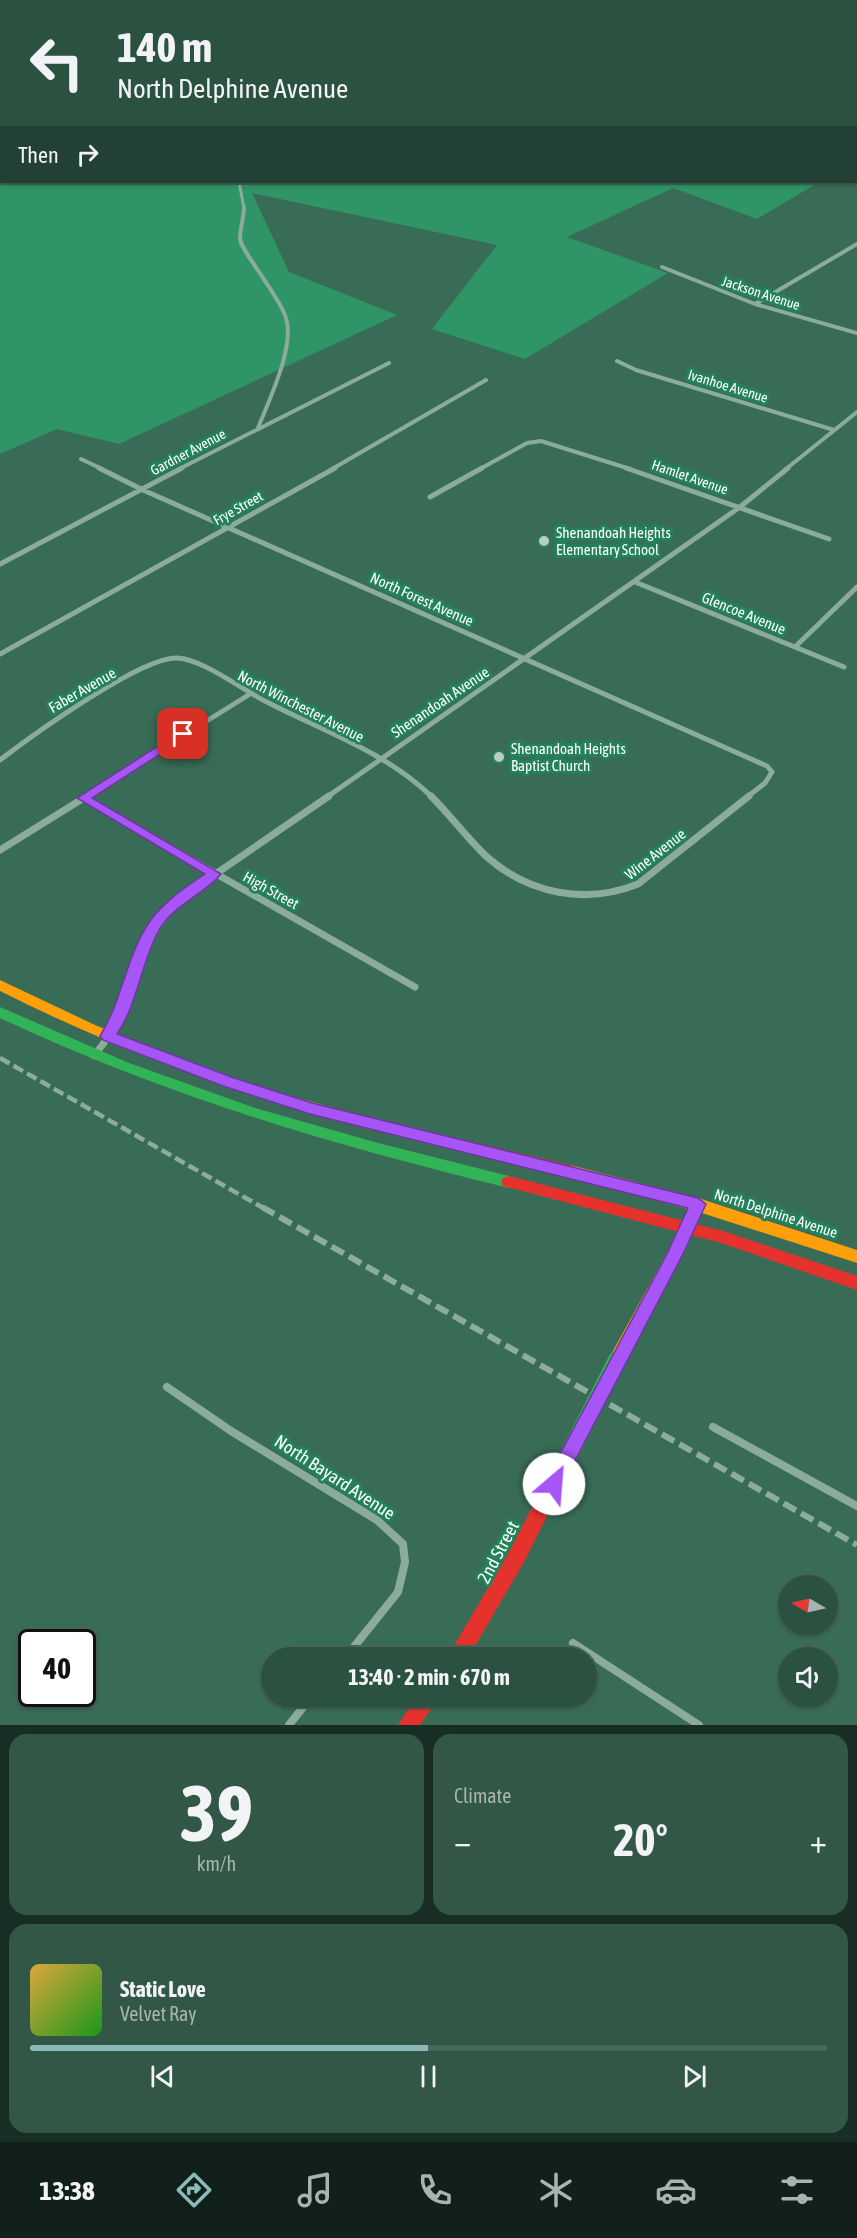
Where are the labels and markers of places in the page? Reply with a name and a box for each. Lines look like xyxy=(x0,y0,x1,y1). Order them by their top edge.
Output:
place label: Shenandoah Heights Elementary School xyxy=(556,524,671,558)
marker: Shenandoah Heights Elementary School xyxy=(537,534,551,548)
pin xyxy=(157,708,208,759)
place label: Shenandoah Heights Baptist Church xyxy=(511,740,626,774)
marker: Shenandoah Heights Baptist Church xyxy=(492,750,506,764)

